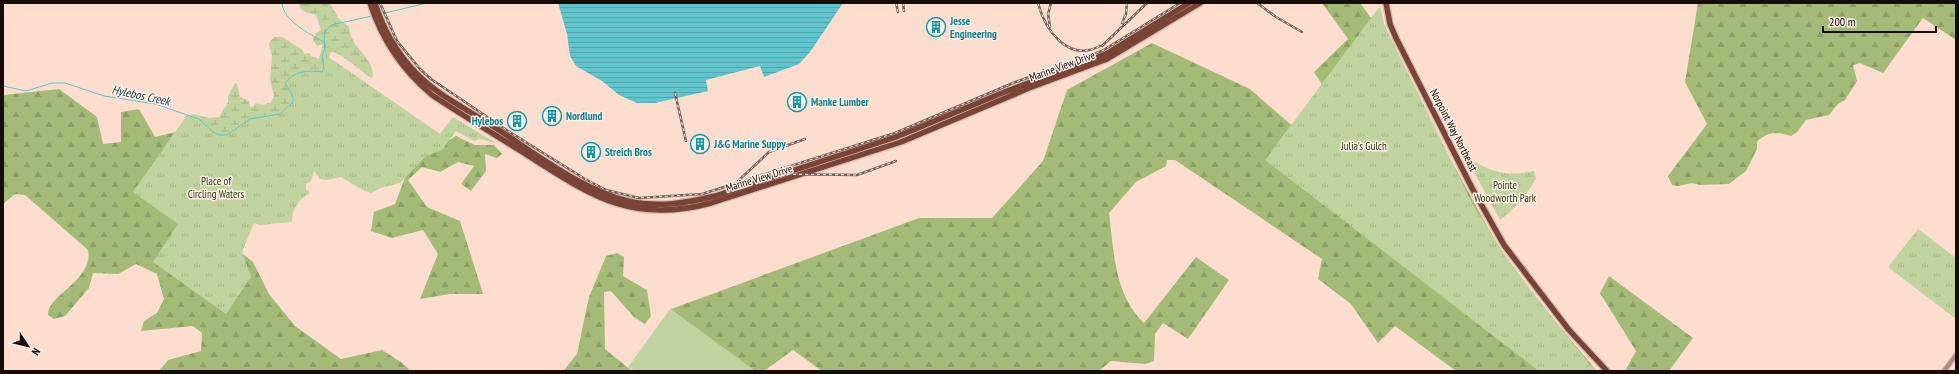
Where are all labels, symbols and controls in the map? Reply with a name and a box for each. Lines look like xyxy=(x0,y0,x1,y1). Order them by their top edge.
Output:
scale bar xyxy=(1823,8,1936,34)
place label: Jesse Engineering xyxy=(949,14,997,41)
text: 200 m xyxy=(1829,14,1856,29)
building icon: Jesse Engineering xyxy=(925,16,947,38)
street label: Marine View Drive xyxy=(1027,48,1097,84)
water label: Hylebos Creek xyxy=(111,82,173,109)
street label: Norpoint Way Northeast xyxy=(1427,86,1481,174)
building icon: Manke Lumber xyxy=(786,91,808,113)
place label: Manke Lumber xyxy=(811,95,870,109)
building icon: Nordlund xyxy=(541,105,563,127)
place label: Nordlund xyxy=(566,109,602,123)
building icon: Hylebos xyxy=(506,110,528,132)
place label: Hylebos xyxy=(472,114,503,128)
building icon: J&G Marine Suppy xyxy=(689,133,711,155)
place label: J&G Marine Suppy xyxy=(713,137,786,151)
park label: Julia's Gulch xyxy=(1340,139,1387,153)
building icon: Streich Bros xyxy=(580,141,602,163)
place label: Streich Bros xyxy=(605,145,652,159)
street label: Marine View Drive xyxy=(724,161,794,195)
park label: Place of Circling Waters xyxy=(188,174,245,201)
park label: Pointe Woodworth Park xyxy=(1474,178,1537,205)
north arrow xyxy=(8,326,48,366)
text: N xyxy=(29,345,44,358)

